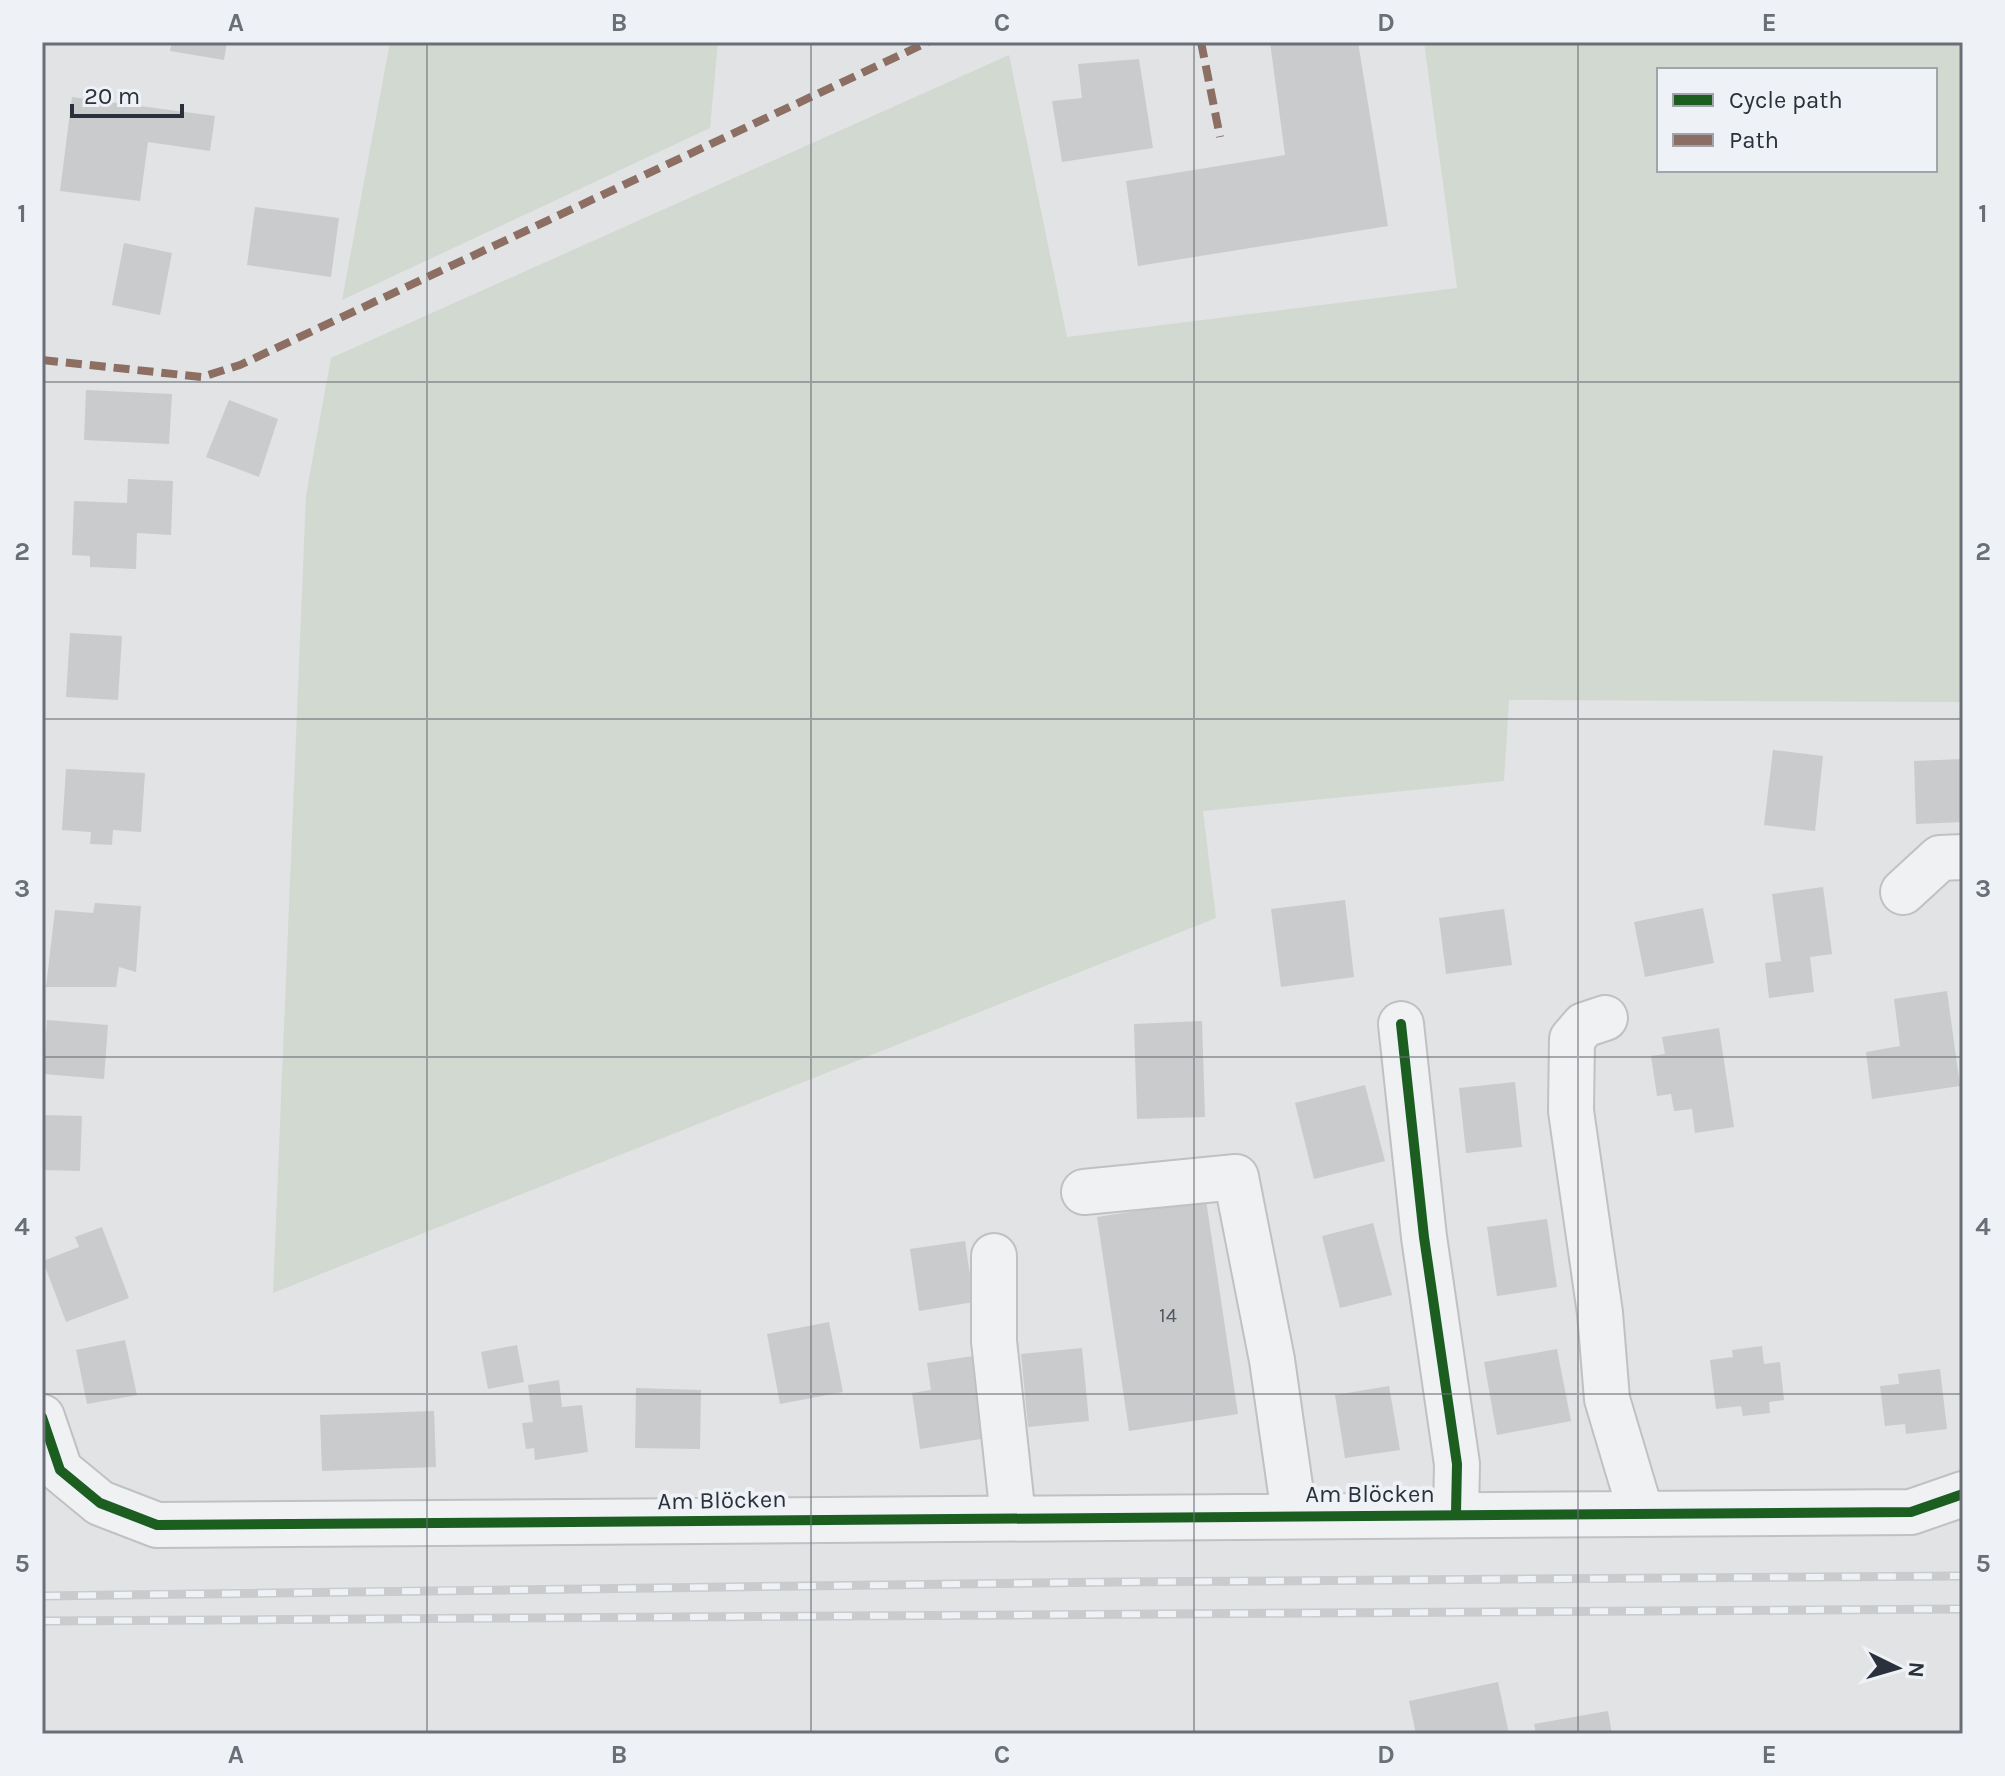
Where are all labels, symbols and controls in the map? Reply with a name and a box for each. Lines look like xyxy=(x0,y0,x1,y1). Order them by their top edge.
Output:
text: A xyxy=(228,7,244,38)
text: B xyxy=(611,7,627,38)
text: C xyxy=(994,7,1010,38)
text: D xyxy=(1377,7,1395,38)
text: E xyxy=(1761,7,1777,38)
scale bar xyxy=(72,68,182,118)
legend xyxy=(1657,68,1937,172)
text: 20 m xyxy=(84,82,140,110)
text: Cycle path xyxy=(1729,86,1843,114)
text: Path xyxy=(1729,126,1779,154)
text: 1 xyxy=(17,198,27,229)
text: 1 xyxy=(1978,198,1988,229)
text: 2 xyxy=(14,536,30,567)
text: 2 xyxy=(1975,536,1991,567)
text: 3 xyxy=(14,873,30,904)
text: 3 xyxy=(1975,873,1991,904)
text: 4 xyxy=(14,1211,30,1242)
text: 4 xyxy=(1975,1211,1991,1242)
house number: 14 xyxy=(1159,1304,1177,1327)
street label: Am Blöcken xyxy=(1305,1480,1435,1508)
street label: Am Blöcken xyxy=(657,1485,787,1515)
text: 5 xyxy=(14,1548,30,1579)
text: 5 xyxy=(1975,1548,1991,1579)
north arrow xyxy=(1857,1628,1937,1708)
text: N xyxy=(1902,1661,1930,1679)
text: A xyxy=(228,1739,244,1770)
text: B xyxy=(611,1739,627,1770)
text: C xyxy=(994,1739,1010,1770)
text: D xyxy=(1377,1739,1395,1770)
text: E xyxy=(1761,1739,1777,1770)

